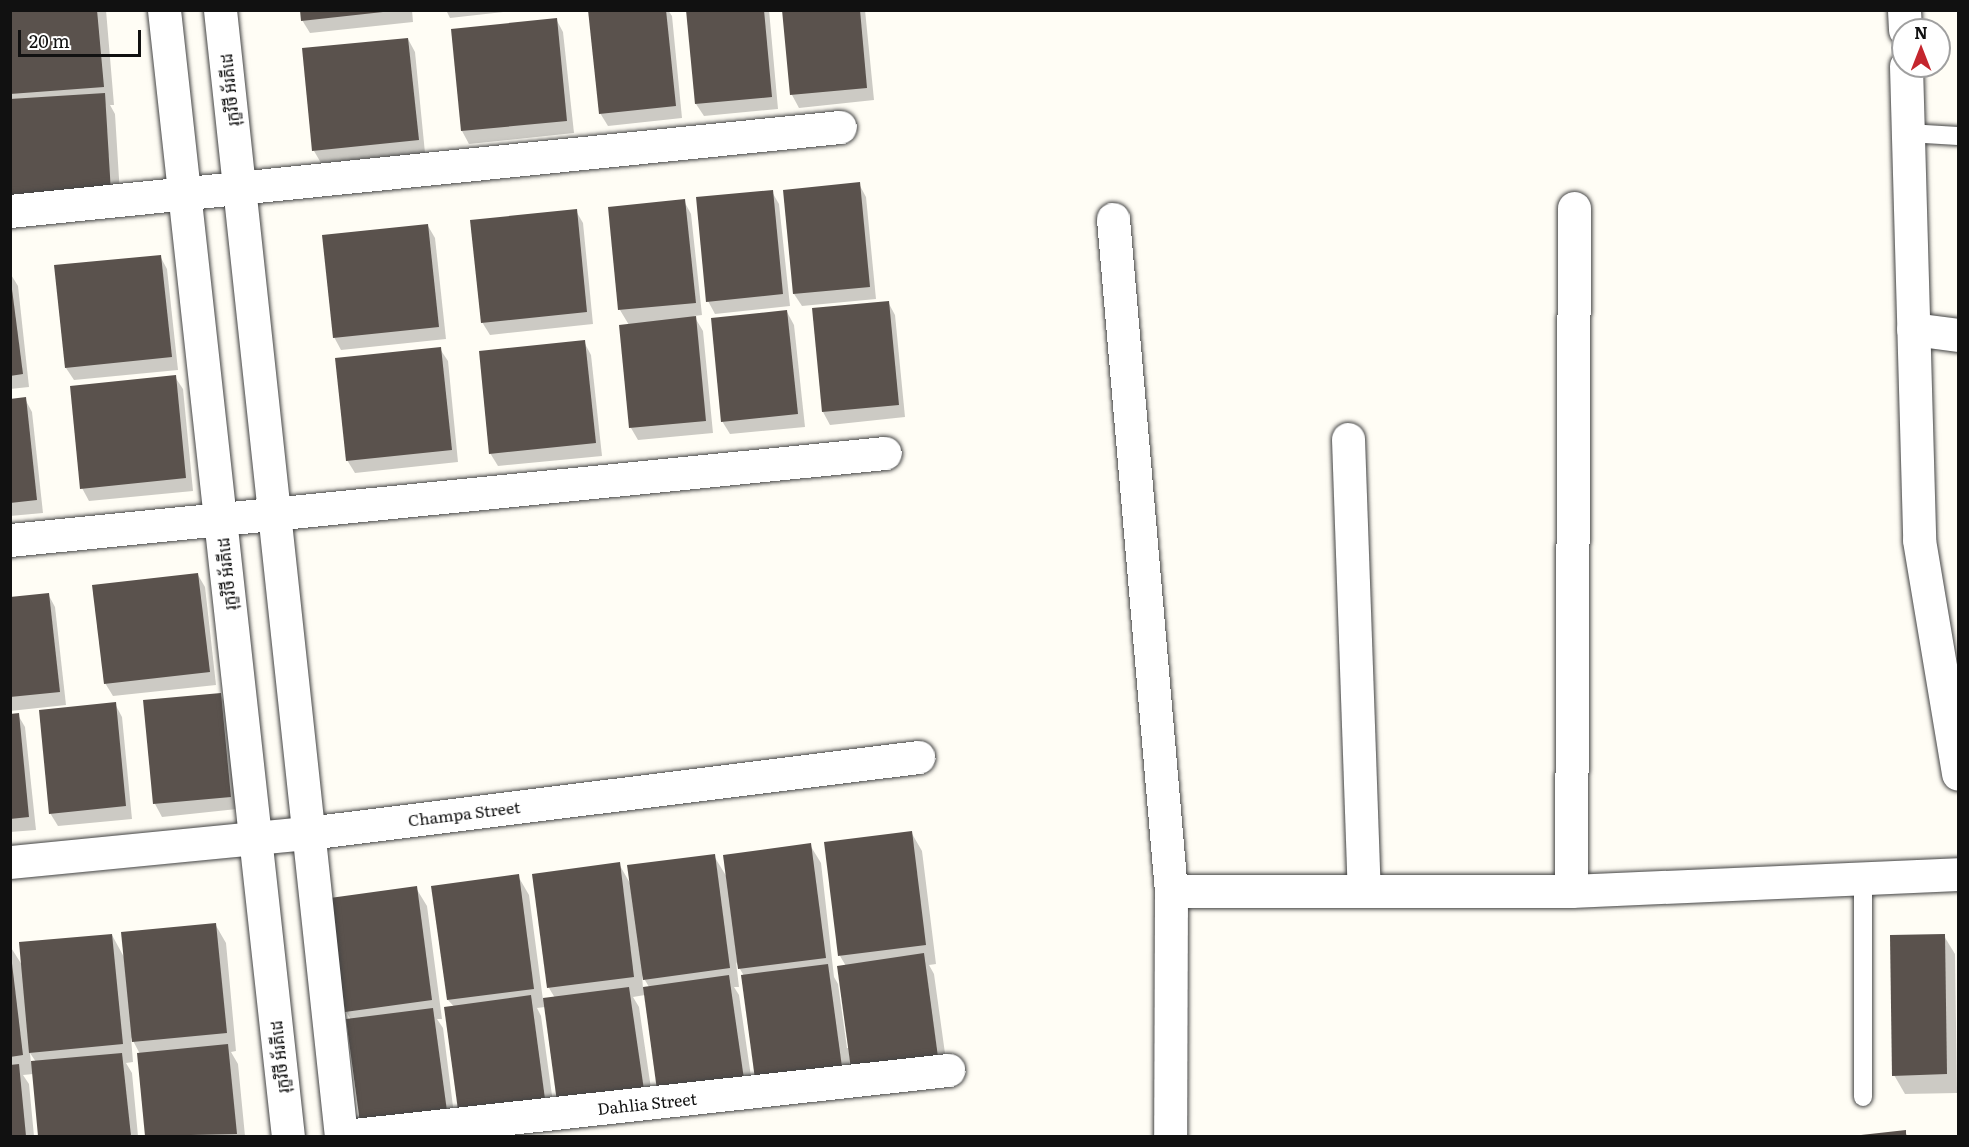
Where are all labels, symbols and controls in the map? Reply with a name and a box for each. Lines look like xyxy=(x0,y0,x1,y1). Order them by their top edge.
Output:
scale bar xyxy=(21,18,144,56)
north arrow xyxy=(1891,18,1951,78)
text: N xyxy=(1914,20,1928,44)
text: 20 m xyxy=(29,27,70,54)
street label: រុក្ខវិថី អ័រគីដេ xyxy=(216,53,242,127)
street label: រុក្ខវិថី អ័រគីដេ xyxy=(213,537,239,611)
street label: Champa Street xyxy=(407,797,521,829)
street label: រុក្ខវិថី អ័រគីដេ xyxy=(266,1020,292,1094)
street label: Dahlia Street xyxy=(596,1088,698,1118)

